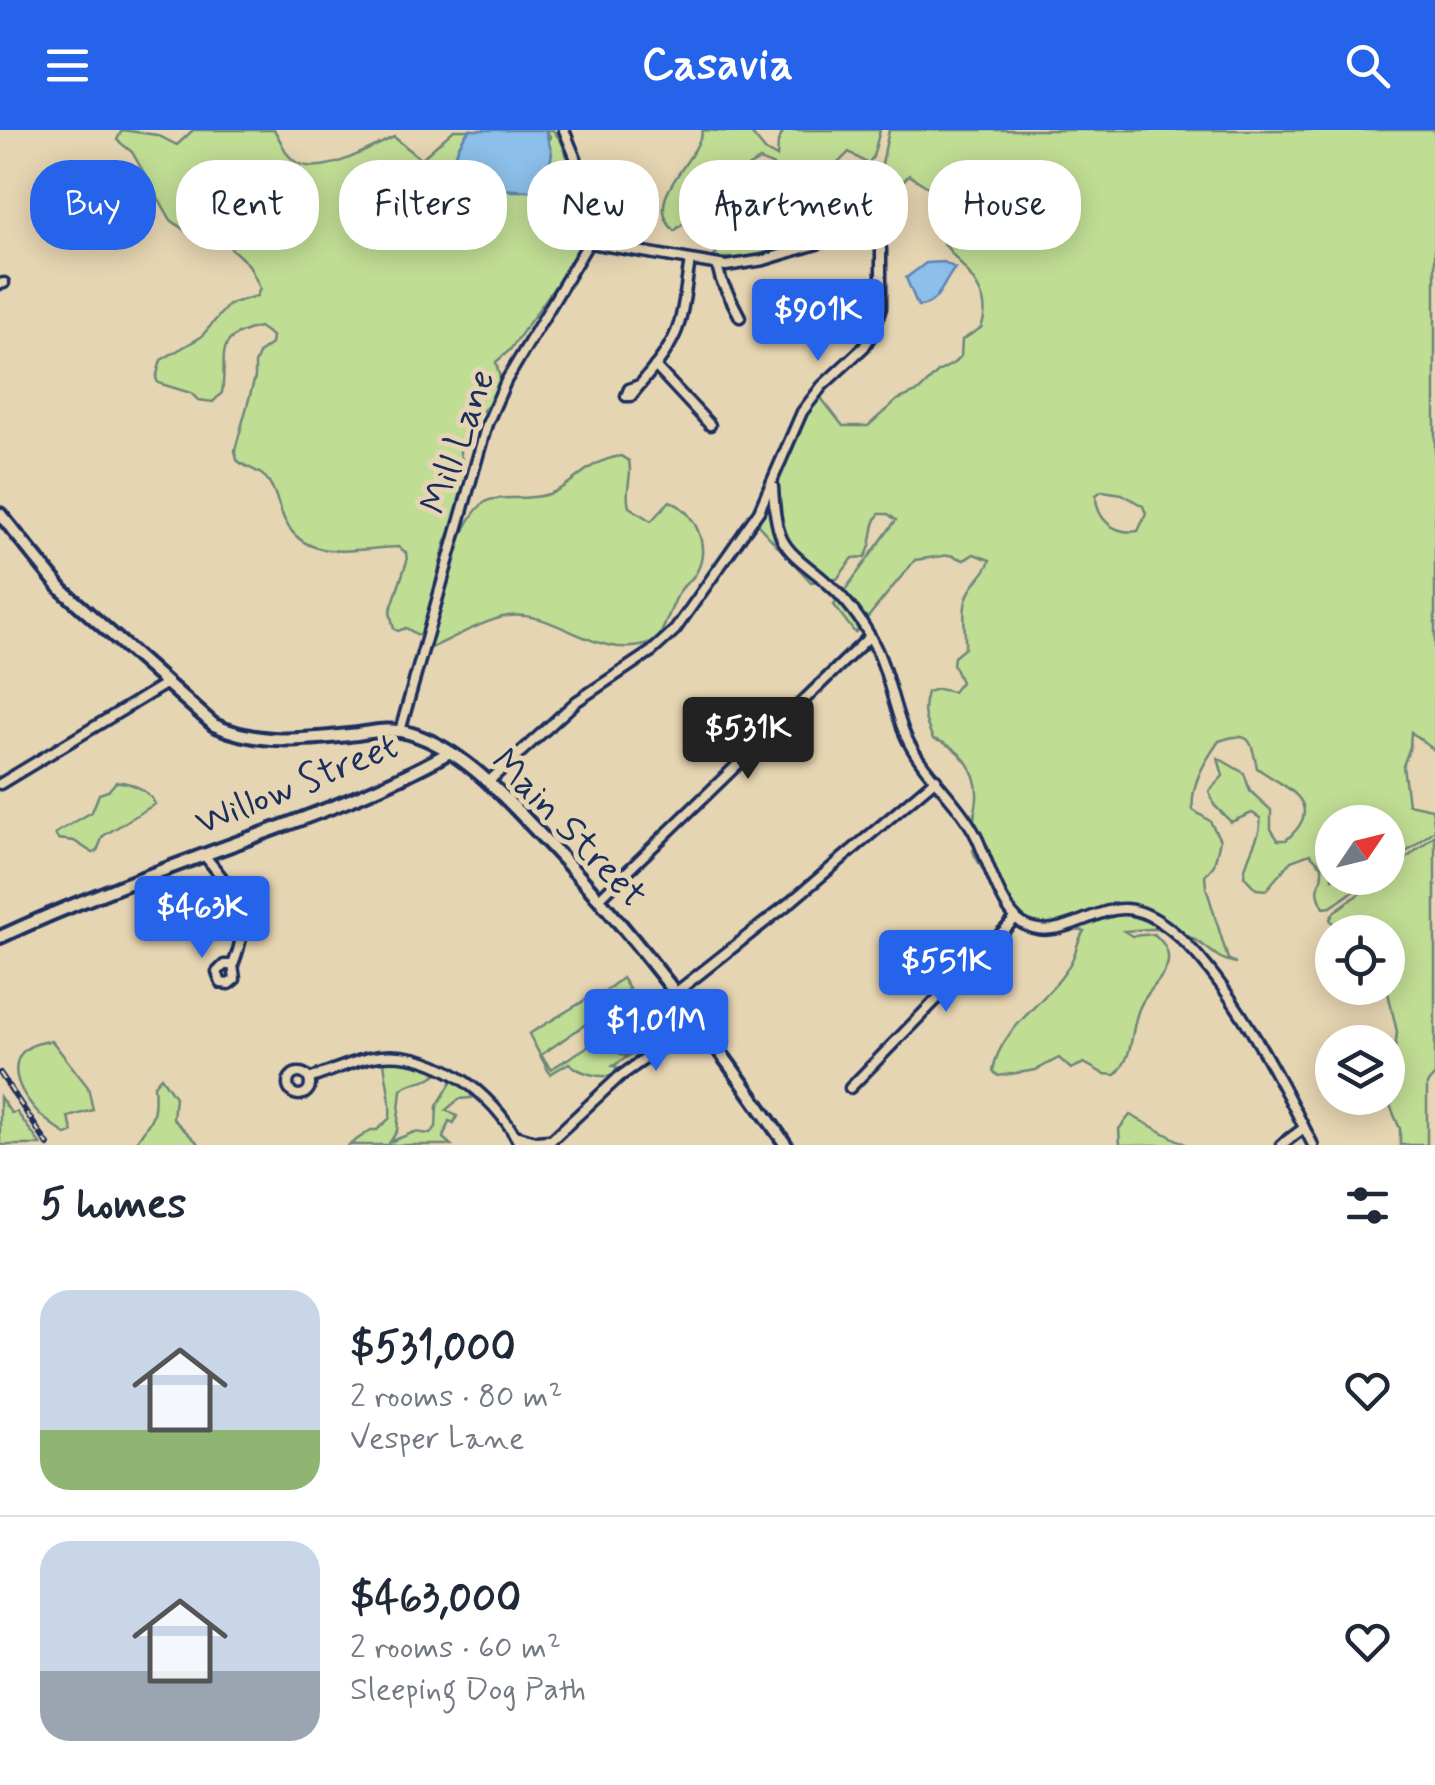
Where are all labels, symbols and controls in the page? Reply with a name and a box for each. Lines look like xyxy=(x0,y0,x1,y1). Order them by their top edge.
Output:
text: Casavia xyxy=(642,36,793,95)
icon: menu xyxy=(40,38,95,93)
icon: search xyxy=(1340,38,1395,93)
chip: Buy xyxy=(30,160,156,250)
chip: Rent xyxy=(176,160,319,250)
chip: Filters xyxy=(339,160,507,250)
chip: New xyxy=(527,160,659,250)
chip: Apartment xyxy=(679,160,908,250)
chip: House xyxy=(928,160,1081,250)
pin: $901K xyxy=(748,279,888,364)
text: $901K xyxy=(774,290,862,332)
street label: Mill Lane xyxy=(410,363,508,521)
pin: $531K xyxy=(678,697,818,782)
text: $531K xyxy=(705,708,791,750)
street label: Willow Street xyxy=(189,722,405,848)
street label: Main Street xyxy=(479,739,657,919)
north arrow xyxy=(1315,805,1405,895)
map controls xyxy=(1315,805,1405,1115)
pin: $463K xyxy=(132,876,272,961)
text: $463K xyxy=(157,887,247,929)
button: locate xyxy=(1315,915,1405,1005)
pin: $551K xyxy=(876,930,1016,1015)
text: $551K xyxy=(901,941,991,983)
pin: $1.01M xyxy=(575,989,737,1074)
text: $1.01M xyxy=(606,1000,706,1042)
button: layers xyxy=(1315,1025,1405,1115)
text: 5 homes xyxy=(40,1178,186,1233)
icon: filters xyxy=(1340,1178,1395,1233)
text: $531,000 xyxy=(350,1321,516,1376)
icon: home xyxy=(120,1330,240,1450)
icon: heart xyxy=(1340,1363,1395,1418)
text: 2 rooms · 80 m² xyxy=(350,1376,563,1418)
text: Vesper Lane xyxy=(350,1418,525,1460)
text: $463,000 xyxy=(350,1572,521,1627)
icon: home xyxy=(120,1581,240,1701)
icon: heart xyxy=(1340,1614,1395,1669)
text: 2 rooms · 60 m² xyxy=(350,1627,561,1669)
text: Sleeping Dog Path xyxy=(350,1669,586,1711)

